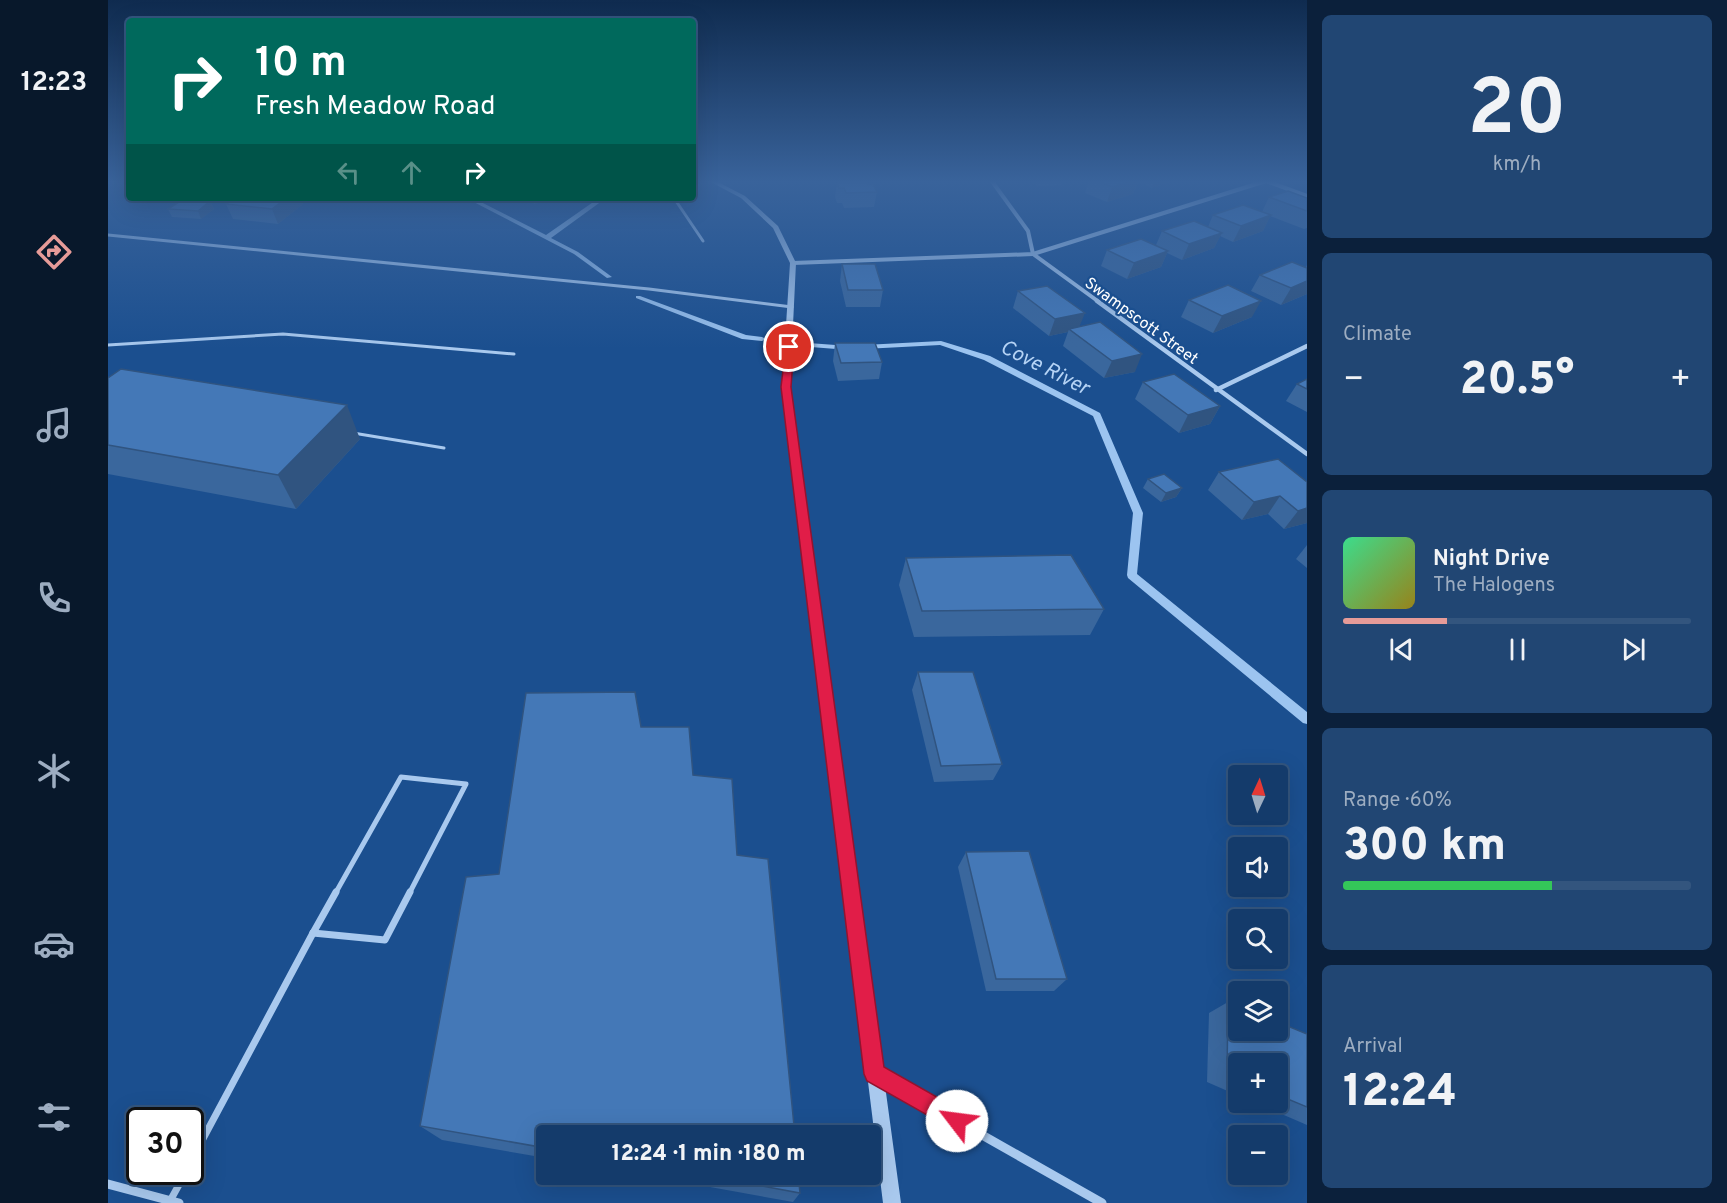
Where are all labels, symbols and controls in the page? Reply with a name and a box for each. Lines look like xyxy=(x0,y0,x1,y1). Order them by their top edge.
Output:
text: 10 m xyxy=(255,38,347,91)
icon: right xyxy=(156,42,234,120)
text: 20 xyxy=(1468,63,1566,162)
text: 12:23 xyxy=(21,66,87,100)
text: Fresh Meadow Road xyxy=(255,90,495,124)
text: km/h xyxy=(1493,152,1541,178)
icon: left xyxy=(332,156,365,189)
icon: ahead xyxy=(395,156,428,189)
icon: right xyxy=(458,156,491,189)
icon: directions xyxy=(33,231,75,273)
street label: Swampscott Street xyxy=(1080,274,1202,370)
pin xyxy=(763,321,814,372)
text: Climate xyxy=(1343,322,1412,348)
icon: arrive xyxy=(772,330,805,363)
water label: Cove River xyxy=(995,334,1095,403)
text: 20.5° xyxy=(1460,353,1574,410)
text: − xyxy=(1343,360,1364,402)
text: + xyxy=(1670,360,1691,402)
icon: music xyxy=(33,404,75,446)
text: Night Drive xyxy=(1433,546,1550,573)
text: The Halogens xyxy=(1433,573,1555,599)
icon: phone xyxy=(33,577,75,619)
icon: previous xyxy=(1385,633,1418,666)
icon: pause xyxy=(1501,633,1534,666)
icon: next xyxy=(1617,633,1650,666)
icon: climate xyxy=(33,750,75,792)
north arrow xyxy=(1228,765,1288,825)
map controls xyxy=(1228,765,1288,1185)
text: Range · 60% xyxy=(1343,788,1452,814)
text: 300 km xyxy=(1343,819,1506,876)
button: sound xyxy=(1228,837,1288,897)
button: search xyxy=(1228,909,1288,969)
icon: car xyxy=(33,923,75,965)
button: layers xyxy=(1228,981,1288,1041)
text: Arrival xyxy=(1343,1034,1403,1060)
button: + xyxy=(1228,1053,1288,1113)
text: 12:24 xyxy=(1343,1065,1457,1122)
position arrow xyxy=(925,1089,989,1153)
icon: filters xyxy=(33,1096,75,1138)
speed limit sign: 30 xyxy=(126,1107,204,1185)
button: − xyxy=(1228,1125,1288,1185)
text: 12:24 · 1 min · 180 m xyxy=(611,1141,806,1168)

